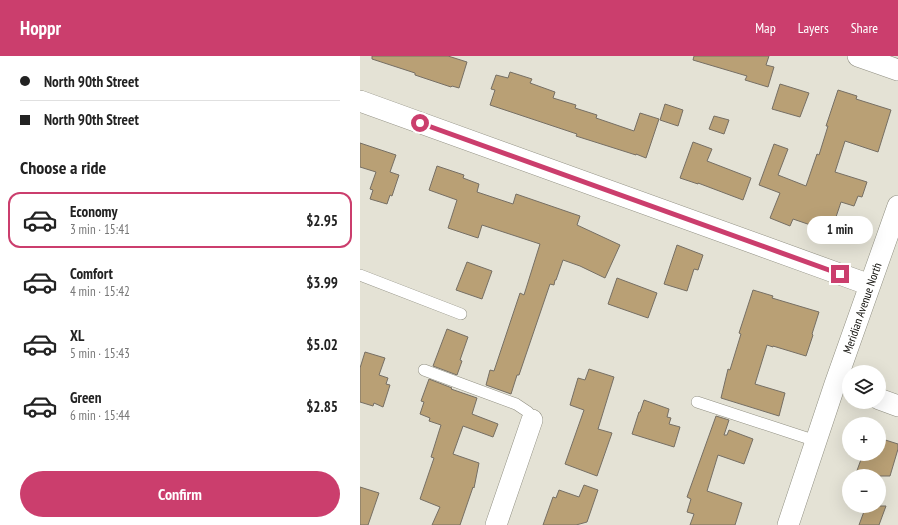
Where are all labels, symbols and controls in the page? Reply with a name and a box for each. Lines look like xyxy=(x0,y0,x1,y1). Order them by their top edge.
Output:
text: Hoppr xyxy=(20,16,61,40)
text: Map xyxy=(755,19,776,37)
text: Layers xyxy=(798,19,829,37)
text: Share xyxy=(851,19,878,37)
text: North 90th Street xyxy=(44,72,139,91)
text: North 90th Street xyxy=(44,110,139,129)
route start xyxy=(411,114,429,132)
text: Choose a ride xyxy=(20,156,106,179)
icon: car xyxy=(22,202,58,238)
text: Economy xyxy=(70,202,118,221)
text: $2.95 xyxy=(306,211,338,230)
callout: 1 min xyxy=(807,216,873,244)
text: 3 min · 15:41 xyxy=(70,221,130,238)
text: 1 min xyxy=(827,221,853,238)
street label: Meridian Avenue North xyxy=(839,261,885,355)
icon: car xyxy=(22,264,58,300)
text: Comfort xyxy=(70,264,113,283)
route end xyxy=(831,265,849,283)
text: $3.99 xyxy=(306,273,338,292)
text: 4 min · 15:42 xyxy=(70,283,130,300)
icon: car xyxy=(22,326,58,362)
text: XL xyxy=(70,326,84,345)
text: $5.02 xyxy=(306,335,338,354)
text: 5 min · 15:43 xyxy=(70,345,130,362)
map controls xyxy=(842,365,886,513)
button: layers xyxy=(842,365,886,409)
icon: car xyxy=(22,388,58,424)
text: Green xyxy=(70,388,102,407)
text: $2.85 xyxy=(306,397,338,416)
text: 6 min · 15:44 xyxy=(70,407,130,424)
button: + xyxy=(842,417,886,461)
button: − xyxy=(842,469,886,513)
button: Confirm xyxy=(20,471,340,517)

